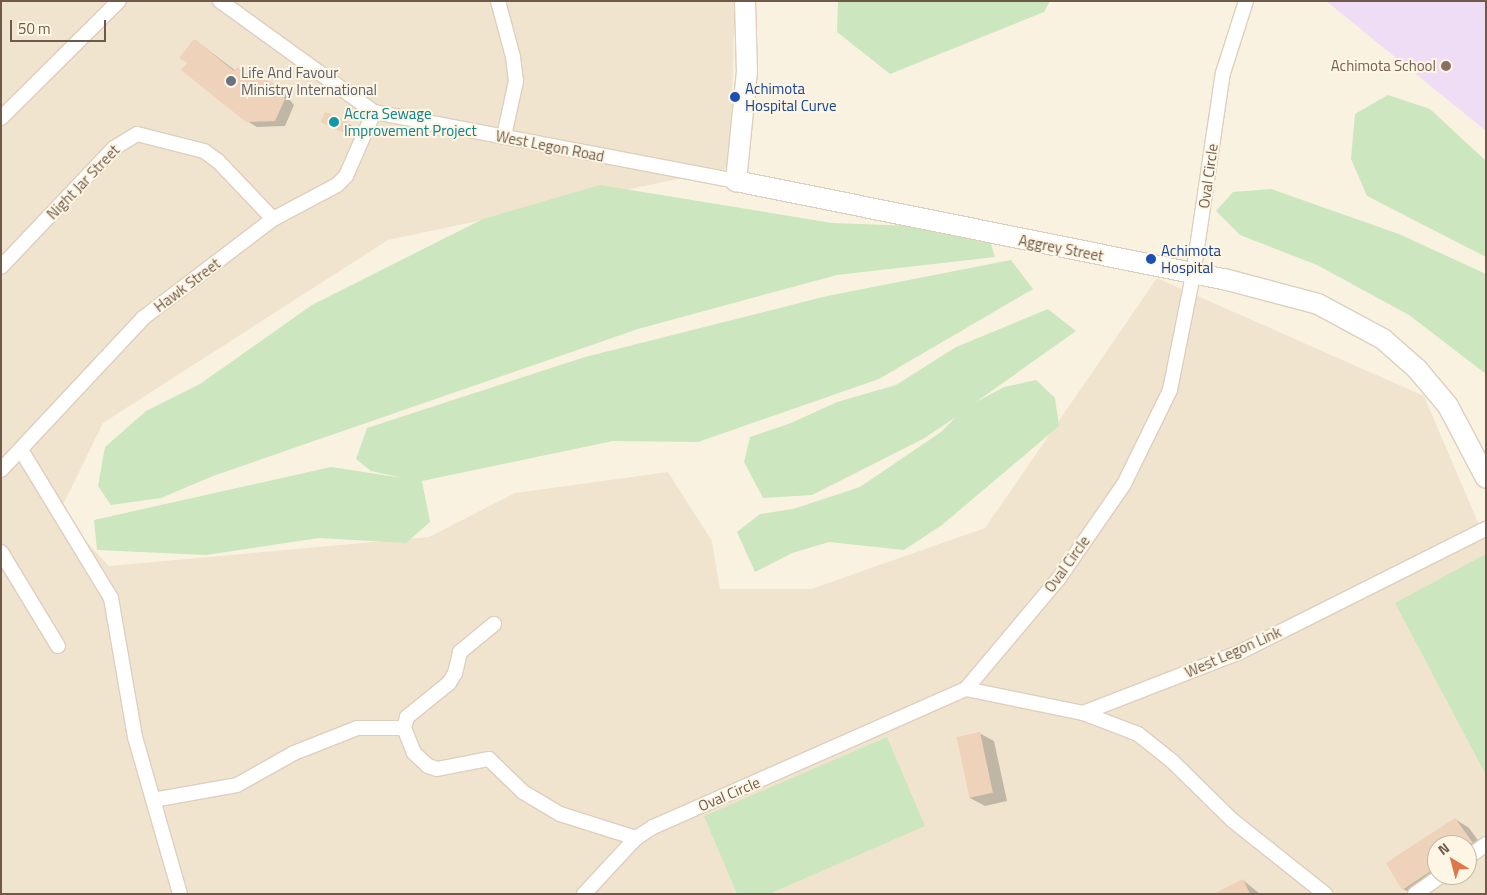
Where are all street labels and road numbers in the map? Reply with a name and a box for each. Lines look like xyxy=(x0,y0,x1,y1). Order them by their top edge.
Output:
street label: West Legon Road xyxy=(494,127,606,165)
street label: Night Jar Street xyxy=(43,141,123,223)
street label: Oval Circle xyxy=(1195,142,1221,210)
street label: Aggrey Street xyxy=(1017,231,1105,265)
street label: Hawk Street xyxy=(150,254,224,316)
street label: Oval Circle xyxy=(1041,532,1093,596)
street label: West Legon Link xyxy=(1182,623,1284,681)
street label: Oval Circle xyxy=(695,773,763,815)

